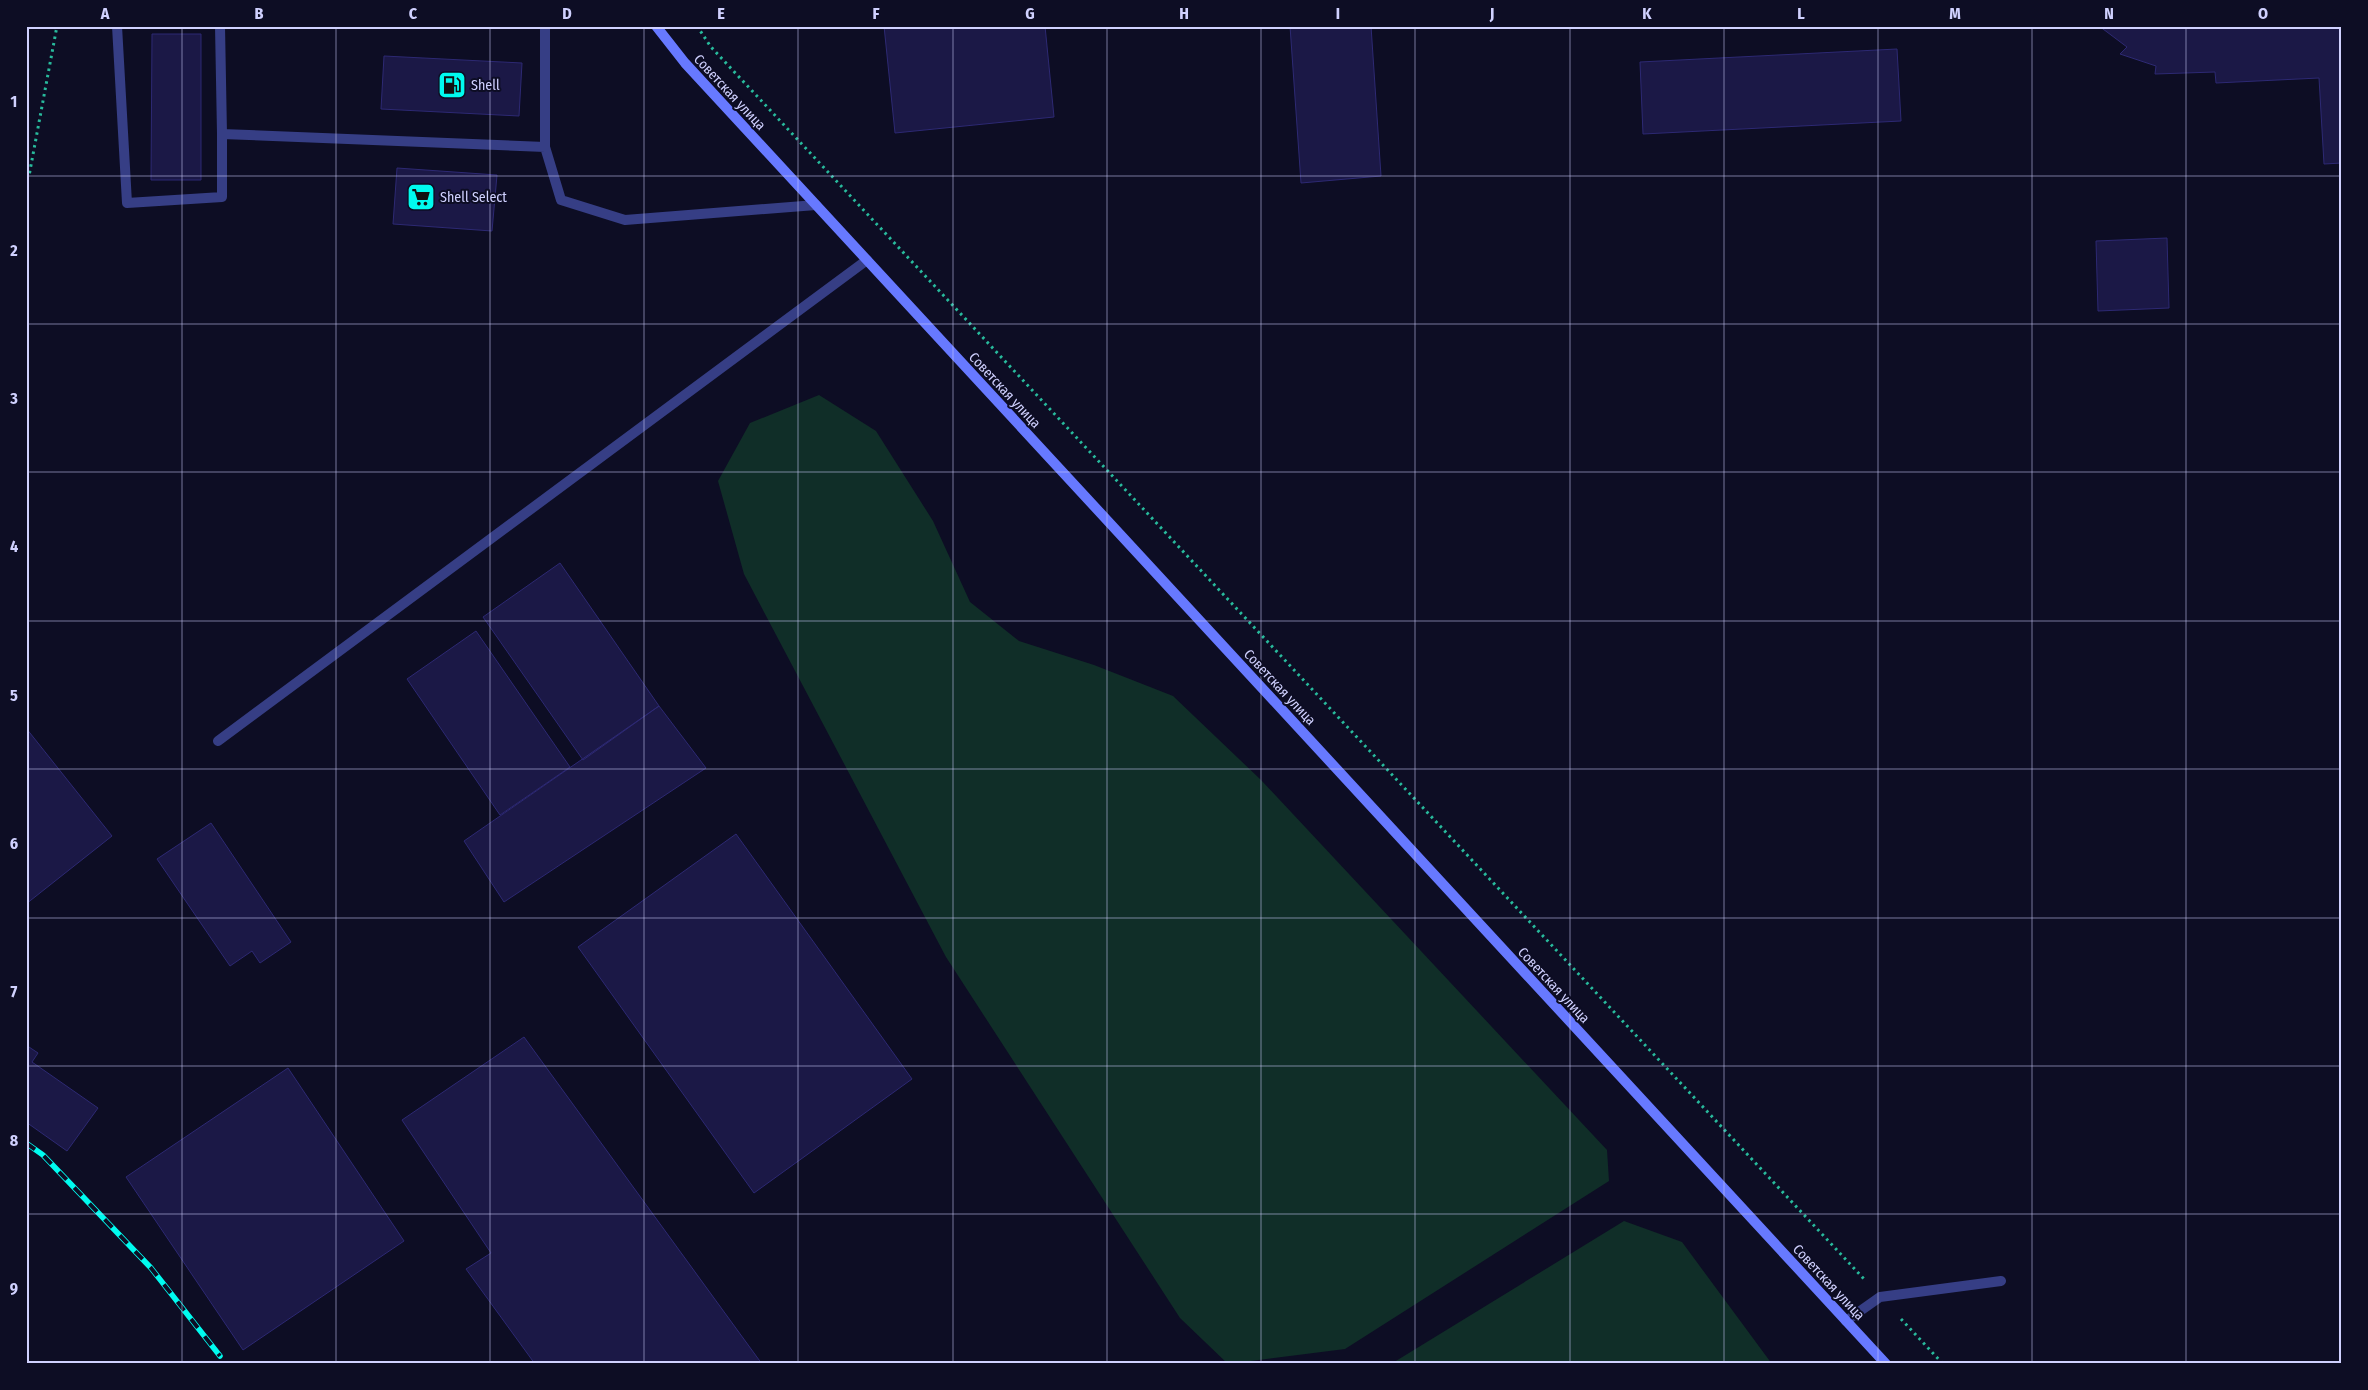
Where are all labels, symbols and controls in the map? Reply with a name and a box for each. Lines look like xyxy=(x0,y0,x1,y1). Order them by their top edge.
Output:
text: A xyxy=(100,4,110,23)
text: B xyxy=(255,4,264,23)
text: C xyxy=(409,4,418,23)
text: D xyxy=(562,4,572,23)
text: E xyxy=(717,4,725,23)
text: F xyxy=(872,4,880,23)
text: G xyxy=(1025,4,1035,23)
text: H xyxy=(1179,4,1189,23)
text: I xyxy=(1336,4,1340,23)
text: J xyxy=(1489,4,1494,23)
text: K xyxy=(1642,4,1652,23)
text: L xyxy=(1797,4,1805,23)
text: M xyxy=(1949,4,1961,23)
text: N xyxy=(2104,4,2114,23)
text: O xyxy=(2258,4,2268,23)
street label: Советская улица xyxy=(690,51,769,134)
fuel station icon: Shell xyxy=(437,70,467,100)
place label: Shell xyxy=(471,77,500,94)
text: 1 xyxy=(11,92,17,111)
supermarket icon: Shell Select xyxy=(406,182,436,212)
place label: Shell Select xyxy=(440,189,507,206)
text: 2 xyxy=(9,241,18,260)
street label: Советская улица xyxy=(965,349,1044,432)
text: 3 xyxy=(9,389,18,408)
text: 4 xyxy=(10,537,18,556)
street label: Советская улица xyxy=(1240,646,1319,729)
text: 5 xyxy=(10,686,18,705)
text: 6 xyxy=(10,834,18,853)
street label: Советская улица xyxy=(1514,944,1593,1027)
text: 7 xyxy=(11,982,18,1001)
text: 8 xyxy=(10,1131,19,1150)
street label: Советская улица xyxy=(1789,1241,1868,1324)
text: 9 xyxy=(10,1279,18,1298)

